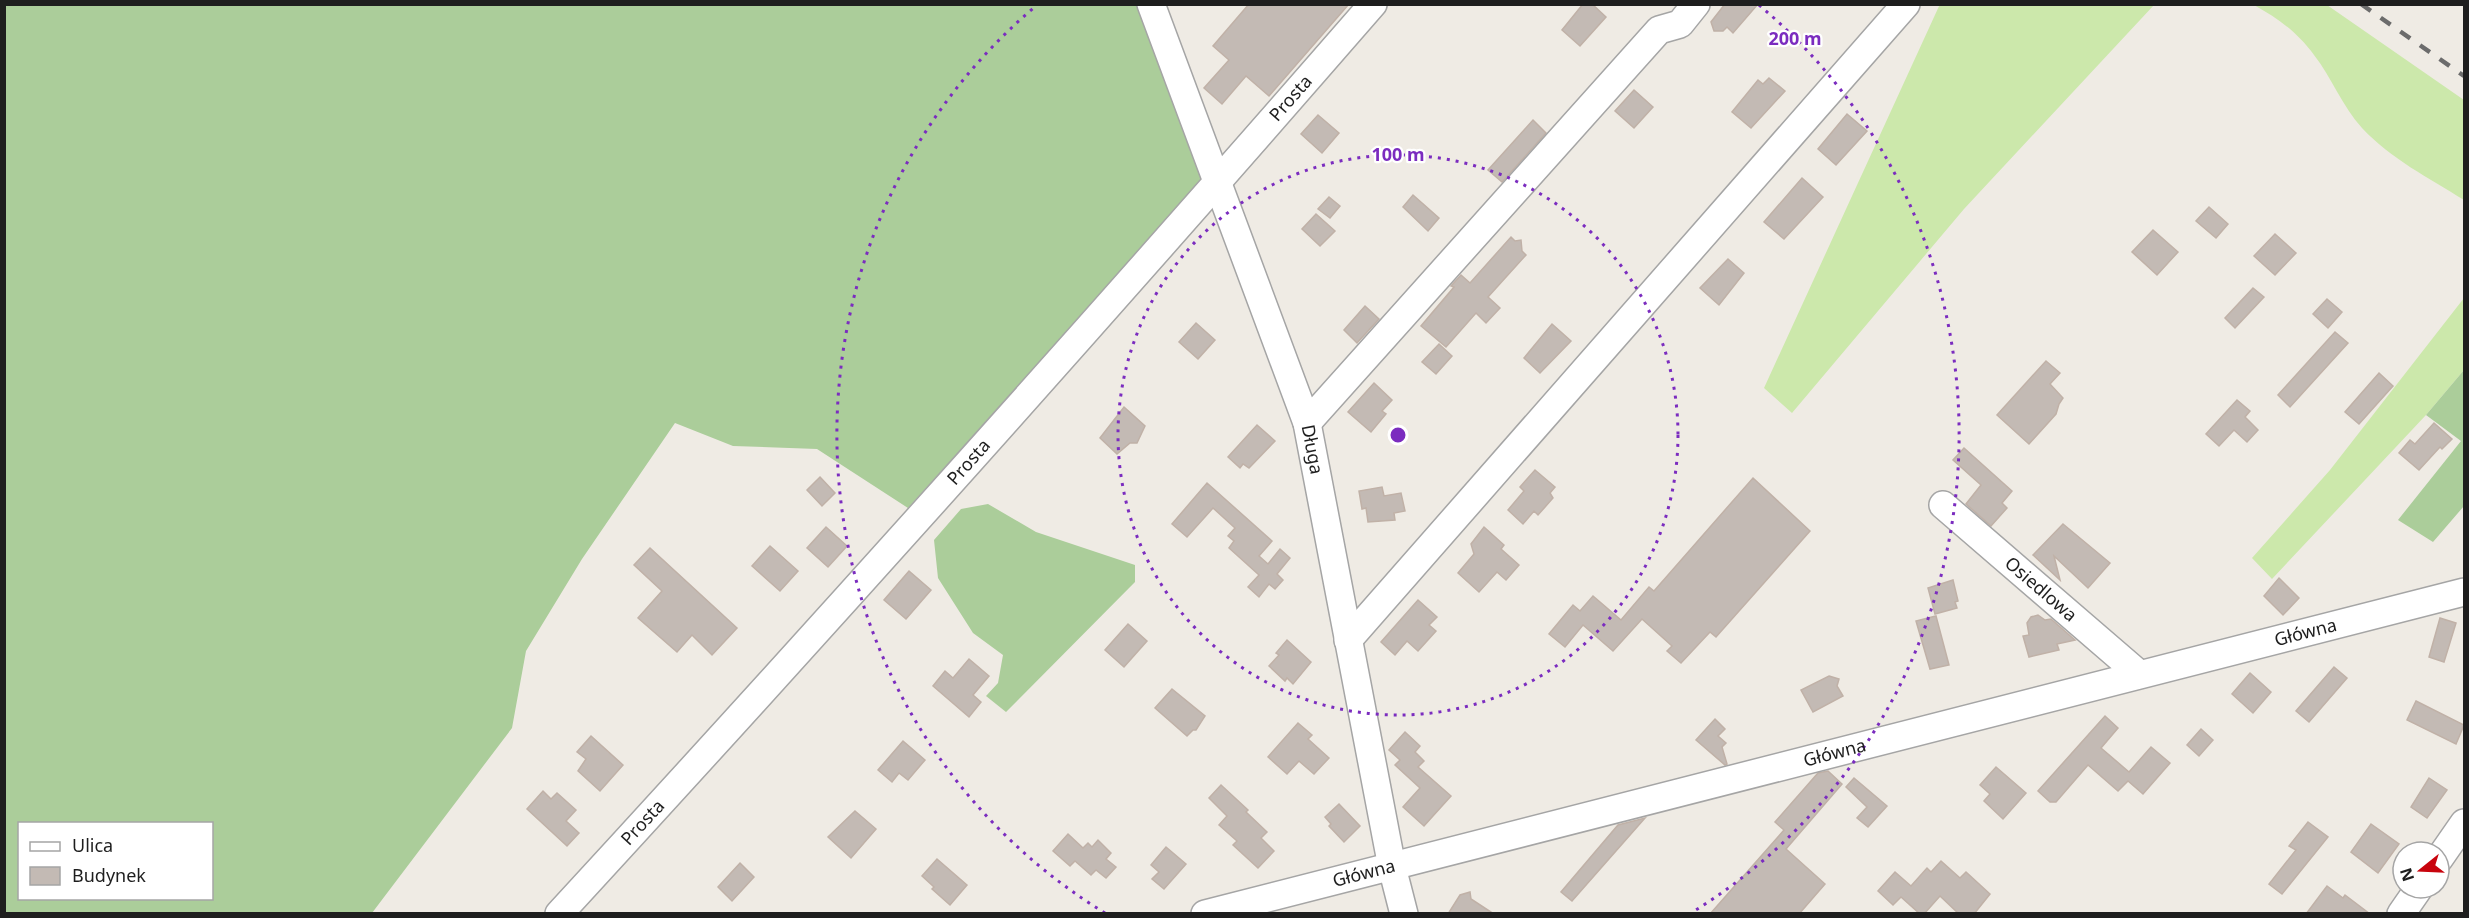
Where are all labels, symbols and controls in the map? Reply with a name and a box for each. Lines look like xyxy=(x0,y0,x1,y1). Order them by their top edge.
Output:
text: 200 m xyxy=(1768,26,1822,50)
street label: Prosta xyxy=(1263,69,1317,126)
text: 100 m xyxy=(1371,142,1425,166)
street label: Długa xyxy=(1297,422,1330,476)
centre of rings xyxy=(1388,425,1408,445)
street label: Prosta xyxy=(941,433,995,490)
street label: Osiedlowa xyxy=(2000,551,2083,626)
street label: Główna xyxy=(2272,612,2339,651)
street label: Główna xyxy=(1801,732,1868,771)
street label: Prosta xyxy=(615,794,669,850)
legend xyxy=(18,822,213,900)
text: Ulica xyxy=(72,833,113,857)
north arrow xyxy=(2391,840,2451,900)
street label: Główna xyxy=(1330,853,1397,892)
text: Budynek xyxy=(72,863,146,887)
text: N xyxy=(2394,865,2419,884)

